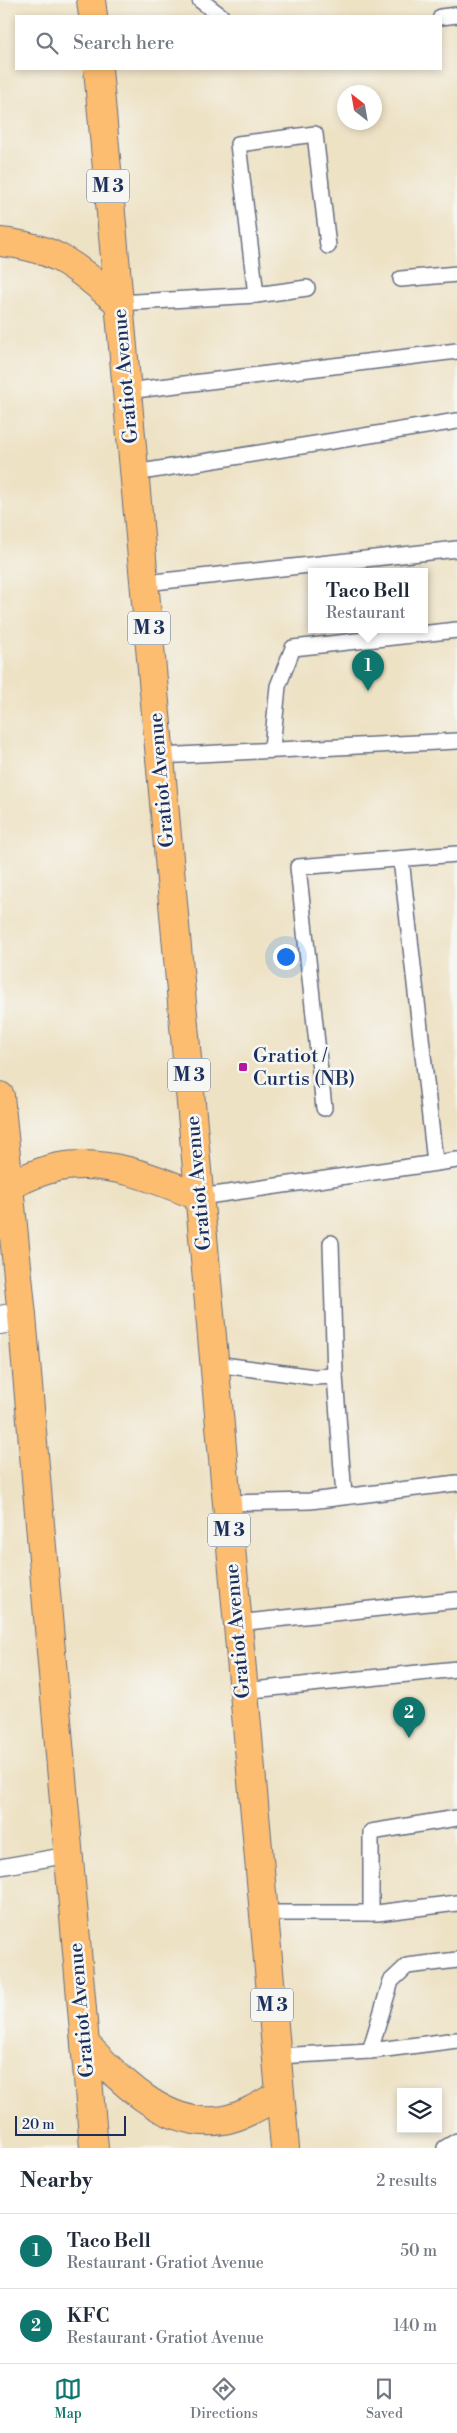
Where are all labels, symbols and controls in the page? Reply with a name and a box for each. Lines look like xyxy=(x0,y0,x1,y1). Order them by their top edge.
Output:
search box xyxy=(15,15,442,70)
icon: search xyxy=(33,29,61,57)
text: Search here xyxy=(73,31,174,55)
north arrow xyxy=(337,85,382,130)
road number: M 3 xyxy=(87,170,129,202)
street label: Gratiot Avenue xyxy=(108,308,144,444)
popup xyxy=(308,568,428,633)
text: Taco Bell xyxy=(326,579,410,603)
text: Restaurant xyxy=(326,603,406,623)
road number: M 3 xyxy=(128,612,170,644)
pin: 1 xyxy=(352,650,384,691)
street label: Gratiot Avenue xyxy=(144,712,180,848)
your location xyxy=(273,944,299,970)
place label: Gratiot / Curtis (NB) xyxy=(253,1044,355,1092)
road number: M 3 xyxy=(168,1058,210,1092)
marker: Gratiot / Curtis (NB) xyxy=(237,1061,249,1073)
street label: Gratiot Avenue xyxy=(181,1115,217,1251)
road number: M 3 xyxy=(208,1514,250,1546)
street label: Gratiot Avenue xyxy=(220,1563,256,1699)
pin: 2 xyxy=(393,1697,425,1738)
street label: Gratiot Avenue xyxy=(64,1942,100,2078)
road number: M 3 xyxy=(251,1988,293,2022)
map controls xyxy=(397,2088,442,2133)
button: layers xyxy=(397,2088,442,2133)
scale bar xyxy=(15,2113,126,2136)
text: 20 m xyxy=(22,2116,54,2134)
text: Nearby xyxy=(20,2168,93,2194)
text: 2 results xyxy=(376,2171,437,2191)
text: Taco Bell xyxy=(67,2229,151,2253)
text: 1 xyxy=(32,2241,40,2261)
text: 50 m xyxy=(400,2241,437,2261)
text: Restaurant · Gratiot Avenue xyxy=(67,2253,264,2273)
text: KFC xyxy=(67,2304,109,2328)
text: 2 xyxy=(31,2316,41,2336)
text: 140 m xyxy=(393,2316,437,2336)
text: Restaurant · Gratiot Avenue xyxy=(67,2328,264,2348)
tab: Map xyxy=(54,2375,82,2423)
tab: Directions xyxy=(190,2375,258,2423)
tab: Saved xyxy=(366,2375,403,2423)

